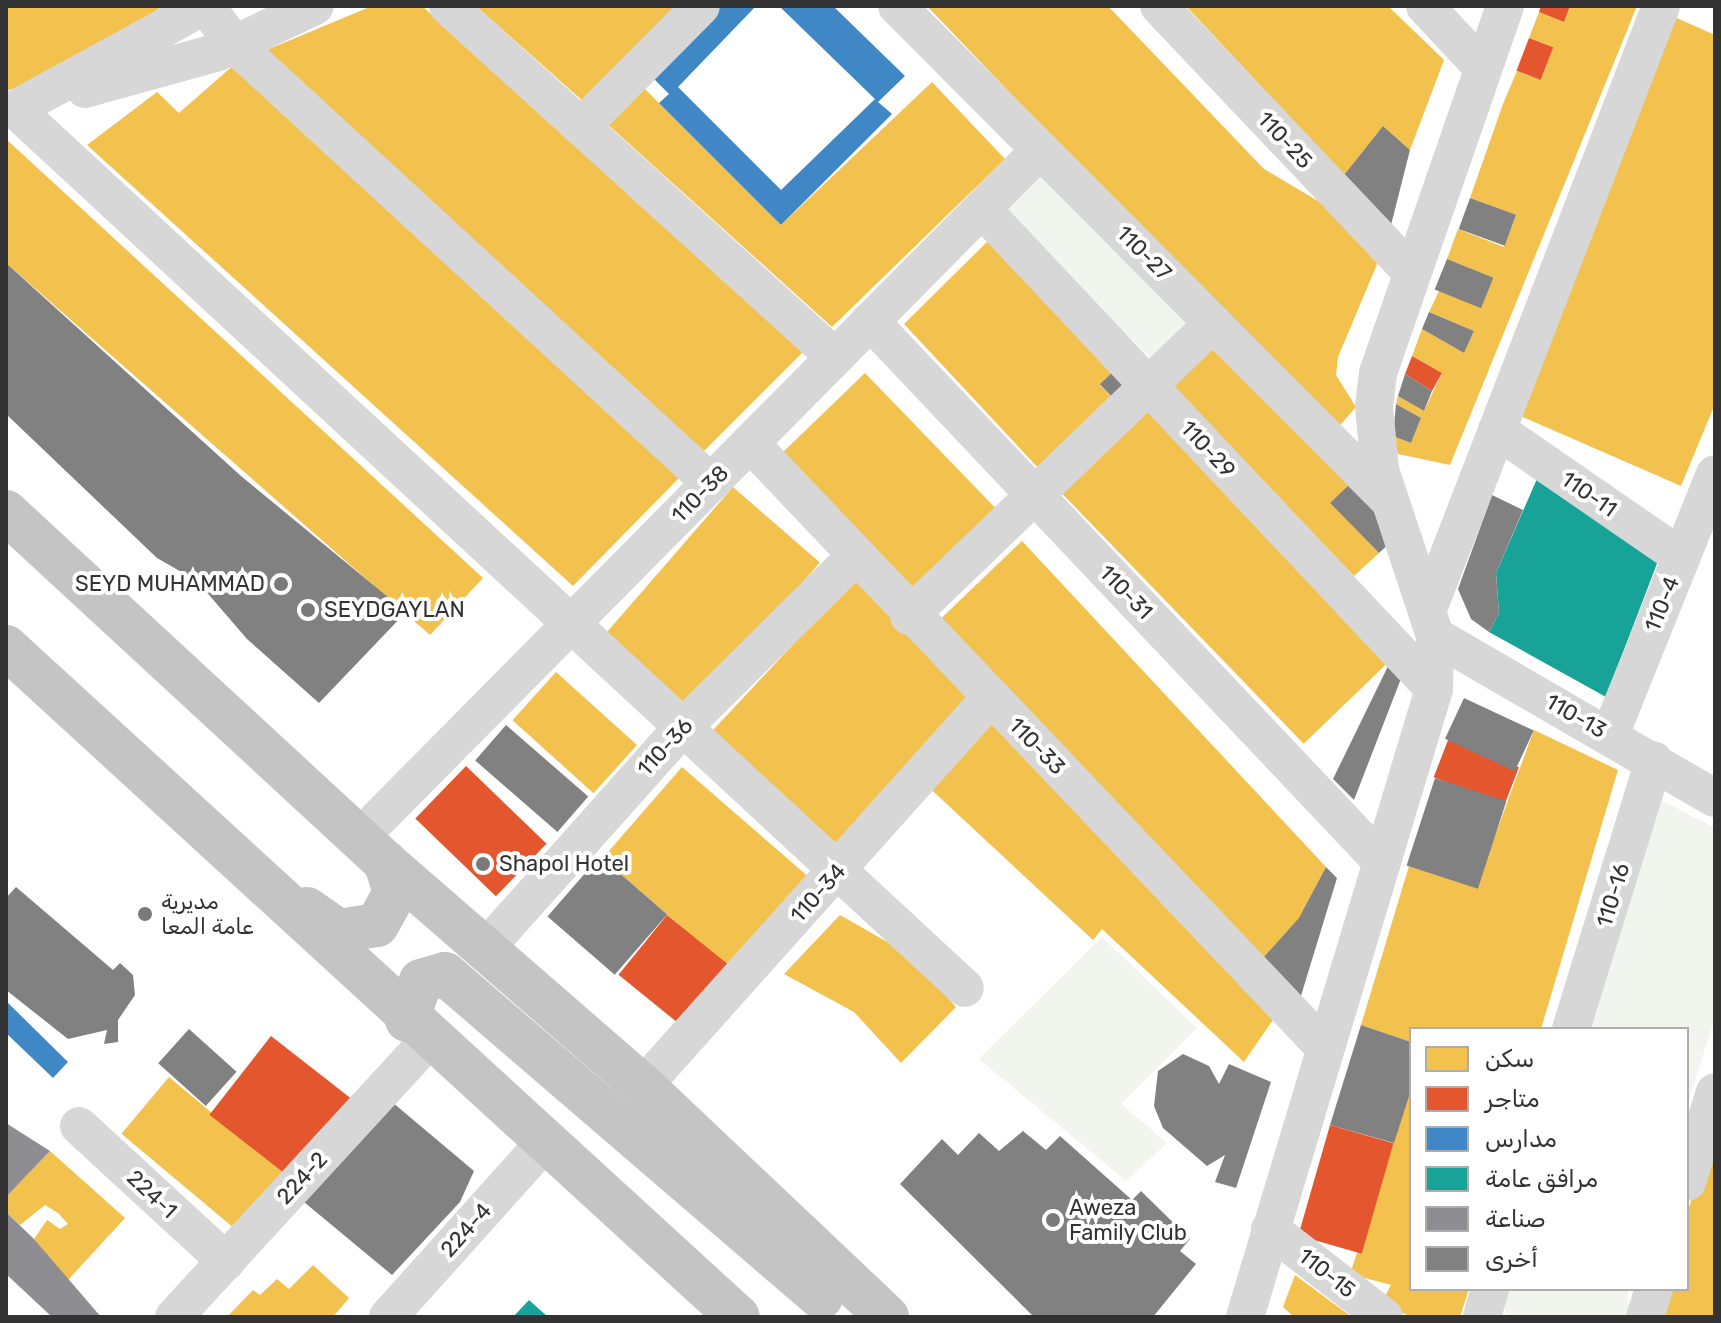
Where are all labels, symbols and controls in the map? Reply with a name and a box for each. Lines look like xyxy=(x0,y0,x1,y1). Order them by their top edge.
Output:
street label: 110-25 xyxy=(1252,106,1318,174)
street label: 110-27 xyxy=(1111,220,1177,286)
street label: 110-29 xyxy=(1175,415,1241,483)
street label: 110-38 xyxy=(666,460,734,528)
street label: 110-11 xyxy=(1556,466,1622,522)
street label: 110-31 xyxy=(1094,559,1158,625)
place label: SEYD MUHAMMAD xyxy=(75,571,265,597)
street label: 110-4 xyxy=(1639,573,1685,635)
marker: SEYD MUHAMMAD xyxy=(272,575,290,593)
place label: SEYDGAYLAN xyxy=(324,597,465,623)
marker: SEYDGAYLAN xyxy=(299,601,317,619)
street label: 110-13 xyxy=(1541,688,1611,744)
street label: 110-33 xyxy=(1003,712,1071,780)
street label: 110-36 xyxy=(632,713,698,781)
place label: Shapol Hotel xyxy=(499,851,629,877)
marker: Shapol Hotel xyxy=(474,855,492,873)
street label: 110-34 xyxy=(785,858,851,928)
street label: 110-16 xyxy=(1591,860,1635,930)
place label: مدیریة عامة المعا xyxy=(161,888,254,940)
marker: مدیریة عامة المعا xyxy=(136,905,154,923)
legend xyxy=(1409,1027,1689,1291)
text: سكن xyxy=(1485,1045,1534,1073)
text: متاجر xyxy=(1485,1085,1540,1113)
text: مدارس xyxy=(1485,1125,1557,1153)
street label: 224-2 xyxy=(271,1146,333,1210)
street label: 224-1 xyxy=(122,1164,182,1224)
text: مرافق عامة xyxy=(1485,1165,1598,1193)
place label: Aweza Family Club xyxy=(1069,1194,1187,1246)
street label: 224-4 xyxy=(435,1198,497,1262)
text: صناعة xyxy=(1485,1205,1546,1233)
marker: Aweza Family Club xyxy=(1044,1211,1062,1229)
street label: 110-15 xyxy=(1293,1243,1361,1303)
text: أخرى xyxy=(1485,1245,1538,1273)

